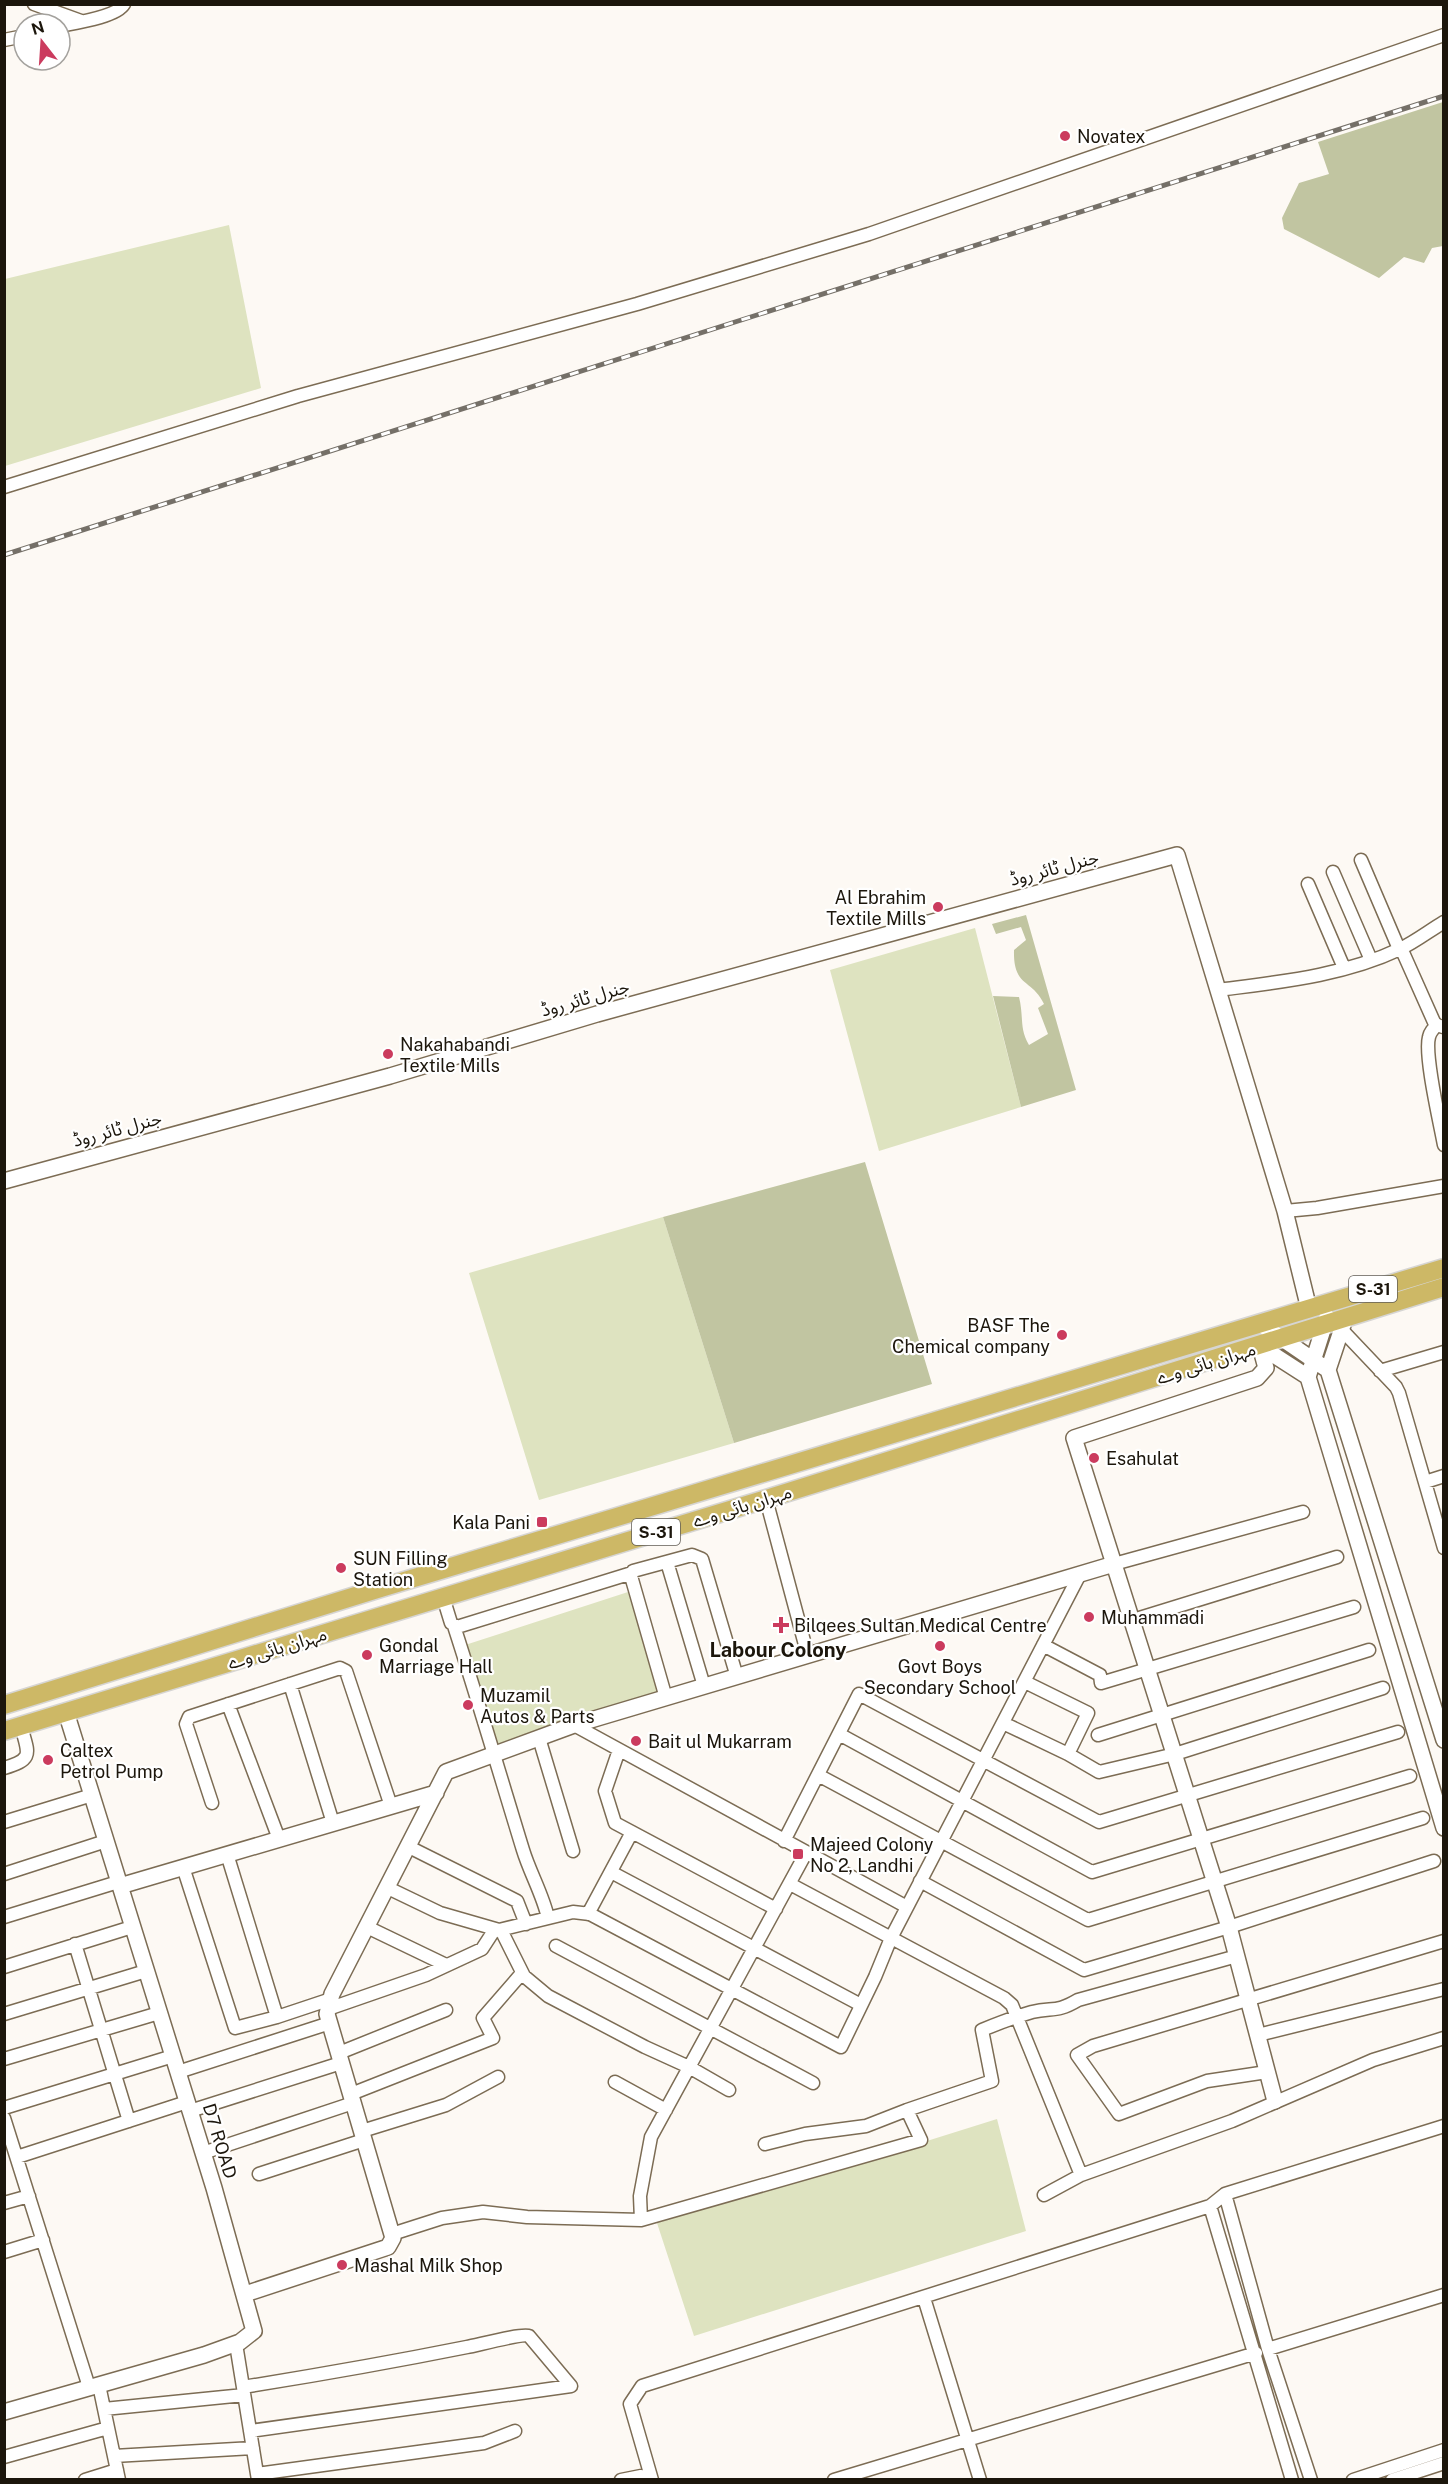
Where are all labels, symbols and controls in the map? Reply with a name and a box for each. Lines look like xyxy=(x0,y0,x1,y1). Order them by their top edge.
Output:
north arrow xyxy=(12,12,72,72)
text: N xyxy=(29,17,47,39)
place label: Novatex xyxy=(1077,126,1145,147)
marker: Novatex xyxy=(1058,129,1072,143)
street label: جنرل ٹائر روڈ xyxy=(1007,846,1101,891)
place label: Al Ebrahim Textile Mills xyxy=(826,887,926,929)
marker: Al Ebrahim Textile Mills xyxy=(931,900,945,914)
street label: جنرل ٹائر روڈ xyxy=(538,975,632,1022)
place label: Nakahabandi Textile Mills xyxy=(400,1034,510,1076)
marker: Nakahabandi Textile Mills xyxy=(381,1047,395,1061)
street label: جنرل ٹائر روڈ xyxy=(70,1107,164,1152)
road number: S-31 xyxy=(1349,1276,1397,1302)
place label: BASF The Chemical company xyxy=(892,1315,1050,1357)
marker: BASF The Chemical company xyxy=(1055,1328,1069,1342)
street label: مہران ہائی وے xyxy=(1154,1338,1258,1389)
place label: Esahulat xyxy=(1106,1448,1179,1469)
marker: Esahulat xyxy=(1087,1451,1101,1465)
street label: مہران ہائی وے xyxy=(690,1481,794,1532)
place label: Kala Pani xyxy=(452,1512,530,1533)
marker: Kala Pani xyxy=(535,1515,549,1529)
road number: S-31 xyxy=(632,1519,680,1545)
place label: SUN Filling Station xyxy=(353,1548,448,1590)
marker: SUN Filling Station xyxy=(334,1561,348,1575)
place label: Muhammadi xyxy=(1101,1607,1204,1628)
marker: Muhammadi xyxy=(1082,1610,1096,1624)
place label: Bilqees Sultan Medical Centre xyxy=(794,1615,1047,1636)
marker: Bilqees Sultan Medical Centre xyxy=(772,1616,790,1634)
street label: مہران ہائی وے xyxy=(225,1623,329,1674)
place label: Gondal Marriage Hall xyxy=(379,1635,493,1677)
district label: Labour Colony xyxy=(709,1638,847,1662)
marker: Govt Boys Secondary School xyxy=(933,1639,947,1653)
marker: Gondal Marriage Hall xyxy=(360,1648,374,1662)
place label: Govt Boys Secondary School xyxy=(864,1656,1016,1698)
place label: Muzamil Autos & Parts xyxy=(480,1685,595,1727)
marker: Muzamil Autos & Parts xyxy=(461,1698,475,1712)
place label: Bait ul Mukarram xyxy=(648,1731,792,1752)
marker: Bait ul Mukarram xyxy=(629,1734,643,1748)
place label: Caltex Petrol Pump xyxy=(60,1740,163,1782)
marker: Caltex Petrol Pump xyxy=(41,1753,55,1767)
place label: Majeed Colony No 2, Landhi xyxy=(810,1834,934,1876)
marker: Majeed Colony No 2, Landhi xyxy=(791,1847,805,1861)
street label: D7 ROAD xyxy=(199,2101,241,2181)
place label: Mashal Milk Shop xyxy=(354,2255,503,2276)
marker: Mashal Milk Shop xyxy=(335,2258,349,2272)

